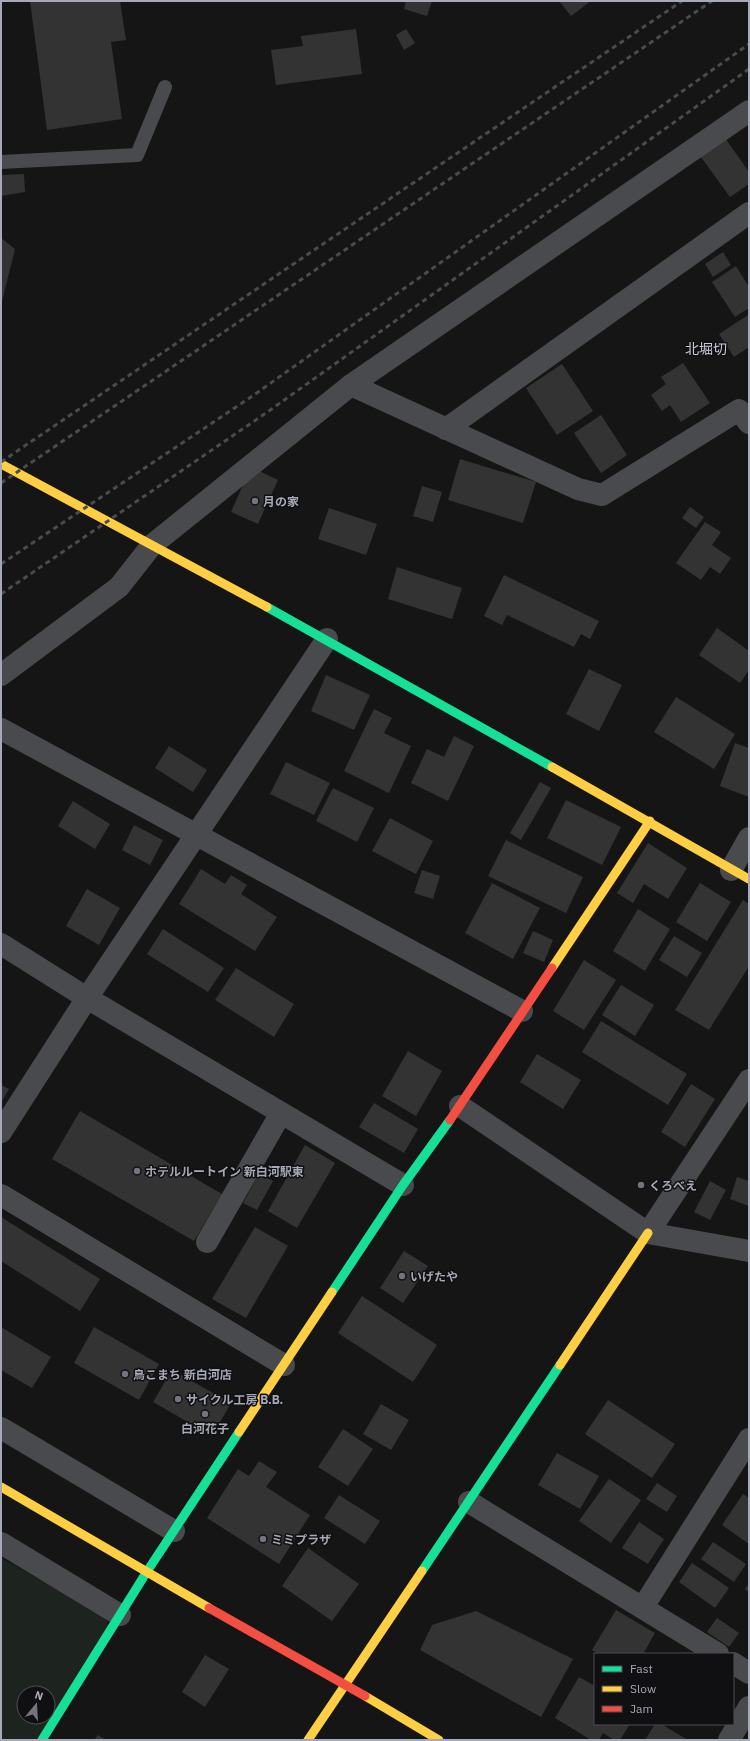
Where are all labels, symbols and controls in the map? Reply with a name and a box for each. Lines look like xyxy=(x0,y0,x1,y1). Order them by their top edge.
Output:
district label: 北堀切 xyxy=(685,340,727,358)
place label: 月の家 xyxy=(263,494,299,509)
marker: 月の家 xyxy=(250,496,260,506)
place label: ホテルルートイン 新白河駅東 xyxy=(145,1164,304,1179)
marker: ホテルルートイン 新白河駅東 xyxy=(132,1166,142,1176)
place label: くろべえ xyxy=(649,1178,697,1193)
marker: くろべえ xyxy=(636,1180,646,1190)
place label: いげたや xyxy=(410,1269,458,1284)
marker: いげたや xyxy=(397,1271,407,1281)
place label: 鳥こまち 新白河店 xyxy=(133,1367,232,1382)
marker: 鳥こまち 新白河店 xyxy=(120,1369,130,1379)
place label: サイクル工房 B.B. xyxy=(186,1392,283,1407)
marker: サイクル工房 B.B. xyxy=(173,1394,183,1404)
marker: 白河花子 xyxy=(200,1409,210,1419)
place label: 白河花子 xyxy=(181,1421,229,1436)
place label: ミミプラザ xyxy=(271,1532,331,1547)
marker: ミミプラザ xyxy=(258,1534,268,1544)
legend xyxy=(594,1653,734,1725)
text: Fast xyxy=(630,1661,653,1676)
text: Slow xyxy=(630,1681,656,1696)
north arrow xyxy=(16,1685,56,1725)
text: N xyxy=(33,1688,45,1703)
text: Jam xyxy=(630,1701,653,1716)

